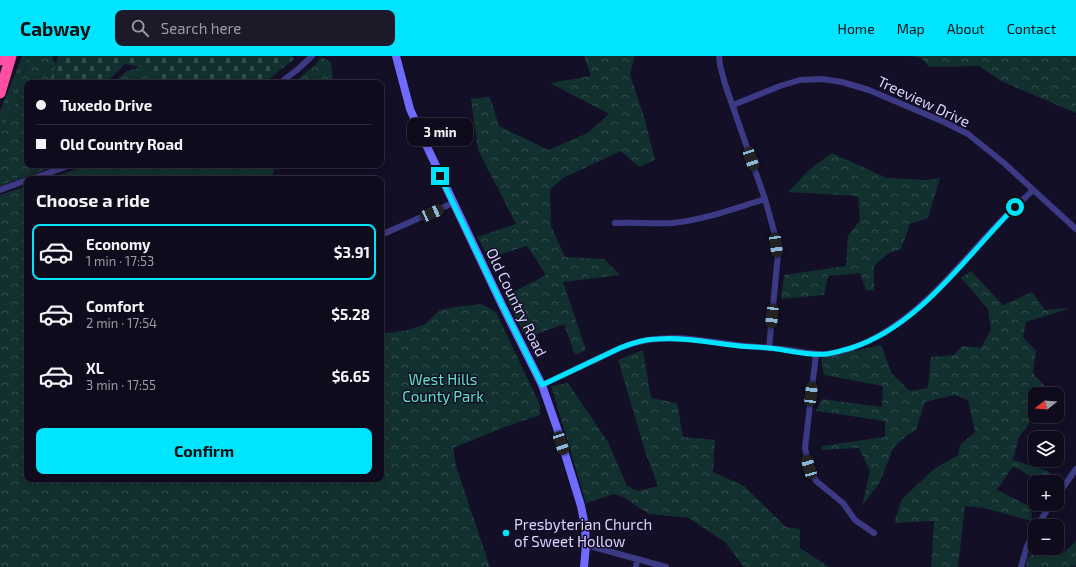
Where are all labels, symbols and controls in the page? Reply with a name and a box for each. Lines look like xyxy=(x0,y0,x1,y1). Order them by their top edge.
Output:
search box xyxy=(115,10,395,46)
text: Cabway xyxy=(20,17,91,40)
icon: search xyxy=(129,17,151,39)
text: Search here xyxy=(161,19,241,37)
text: Home xyxy=(838,20,875,37)
text: Map xyxy=(897,20,925,37)
text: About xyxy=(947,20,985,37)
text: Contact xyxy=(1007,20,1056,37)
street label: Treeview Drive xyxy=(875,72,973,130)
text: Tuxedo Drive xyxy=(60,96,152,114)
callout: 3 min xyxy=(407,118,473,146)
text: 3 min xyxy=(423,124,457,140)
text: Old Country Road xyxy=(60,135,183,153)
car xyxy=(741,146,761,172)
route end xyxy=(431,167,449,185)
text: Choose a ride xyxy=(36,189,150,211)
route start xyxy=(1006,198,1024,216)
car xyxy=(419,203,445,223)
car xyxy=(768,232,784,258)
icon: car xyxy=(38,234,74,270)
text: Economy xyxy=(86,235,151,253)
text: $3.91 xyxy=(334,243,370,261)
street label: Old Country Road xyxy=(483,245,551,359)
text: 1 min · 17:53 xyxy=(86,253,154,269)
icon: car xyxy=(38,296,74,332)
text: Comfort xyxy=(86,297,144,315)
car xyxy=(765,303,779,329)
text: $5.28 xyxy=(331,305,370,323)
text: 2 min · 17:54 xyxy=(86,315,157,331)
icon: car xyxy=(38,358,74,394)
text: XL xyxy=(86,359,104,377)
text: $6.65 xyxy=(332,367,370,385)
park label: West Hills County Park xyxy=(402,370,484,405)
text: 3 min · 17:55 xyxy=(86,377,156,393)
car xyxy=(804,381,818,407)
north arrow xyxy=(1028,387,1064,423)
map controls xyxy=(1028,387,1064,555)
button: Confirm xyxy=(36,428,372,474)
car xyxy=(552,430,570,456)
button: layers xyxy=(1028,431,1064,467)
car xyxy=(800,454,818,480)
button: + xyxy=(1028,475,1064,511)
place label: Presbyterian Church of Sweet Hollow xyxy=(514,515,652,550)
button: − xyxy=(1028,519,1064,555)
marker: Presbyterian Church of Sweet Hollow xyxy=(501,528,511,538)

